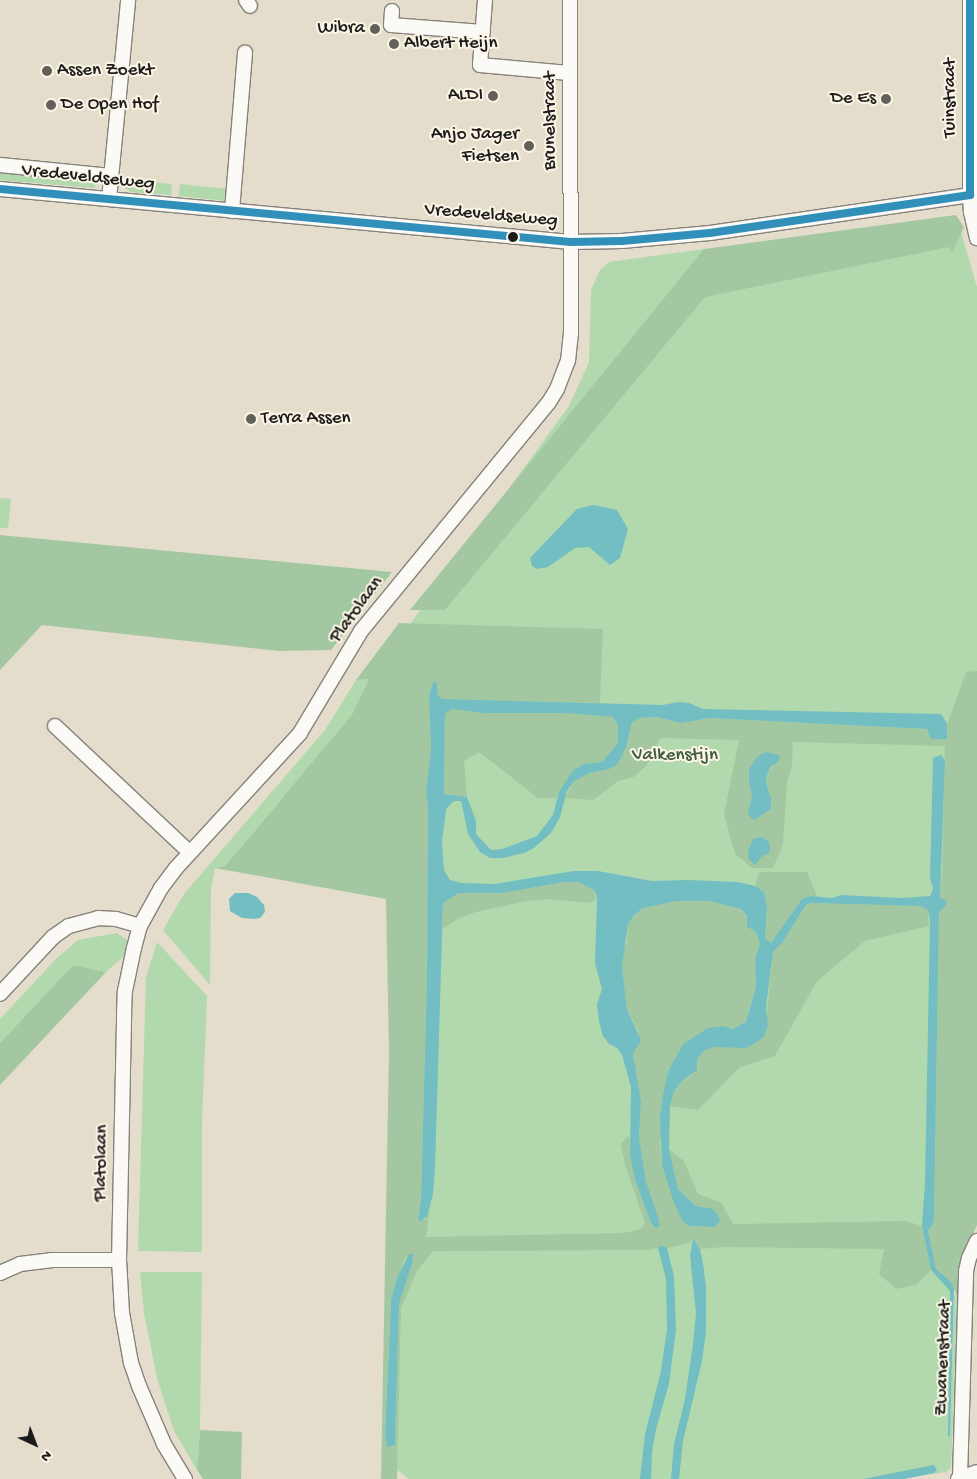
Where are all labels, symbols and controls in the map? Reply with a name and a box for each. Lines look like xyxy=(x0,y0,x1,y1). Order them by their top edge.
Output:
place label: Wibra xyxy=(317,18,365,40)
marker: Wibra xyxy=(369,23,381,35)
place label: Albert Heijn xyxy=(404,33,498,55)
marker: Albert Heijn xyxy=(388,38,400,50)
street label: Tuinstraat xyxy=(940,58,962,138)
place label: Assen Zoekt xyxy=(57,60,154,82)
marker: Assen Zoekt xyxy=(41,65,53,77)
street label: Brunelstraat xyxy=(540,72,562,170)
place label: ALDI xyxy=(448,85,483,107)
place label: De Es xyxy=(830,88,876,110)
marker: ALDI xyxy=(487,90,499,102)
marker: De Es xyxy=(880,93,892,105)
place label: De Open Hof xyxy=(61,94,158,116)
marker: De Open Hof xyxy=(45,99,57,111)
place label: Anjo Jager Fietsen xyxy=(431,124,519,168)
marker: Anjo Jager Fietsen xyxy=(523,140,535,152)
street label: Vredeveldseweg xyxy=(20,160,156,196)
street label: Vredeveldseweg xyxy=(423,199,559,233)
unlabelled marker xyxy=(508,232,518,242)
place label: Terra Assen xyxy=(261,408,351,430)
marker: Terra Assen xyxy=(245,413,257,425)
street label: Platolaan xyxy=(325,572,389,648)
park label: Valkenstijn xyxy=(632,745,718,767)
street label: Platolaan xyxy=(90,1124,114,1202)
street label: Zwanenstraat xyxy=(931,1300,957,1416)
north arrow xyxy=(10,1419,60,1469)
text: N xyxy=(36,1446,55,1465)

